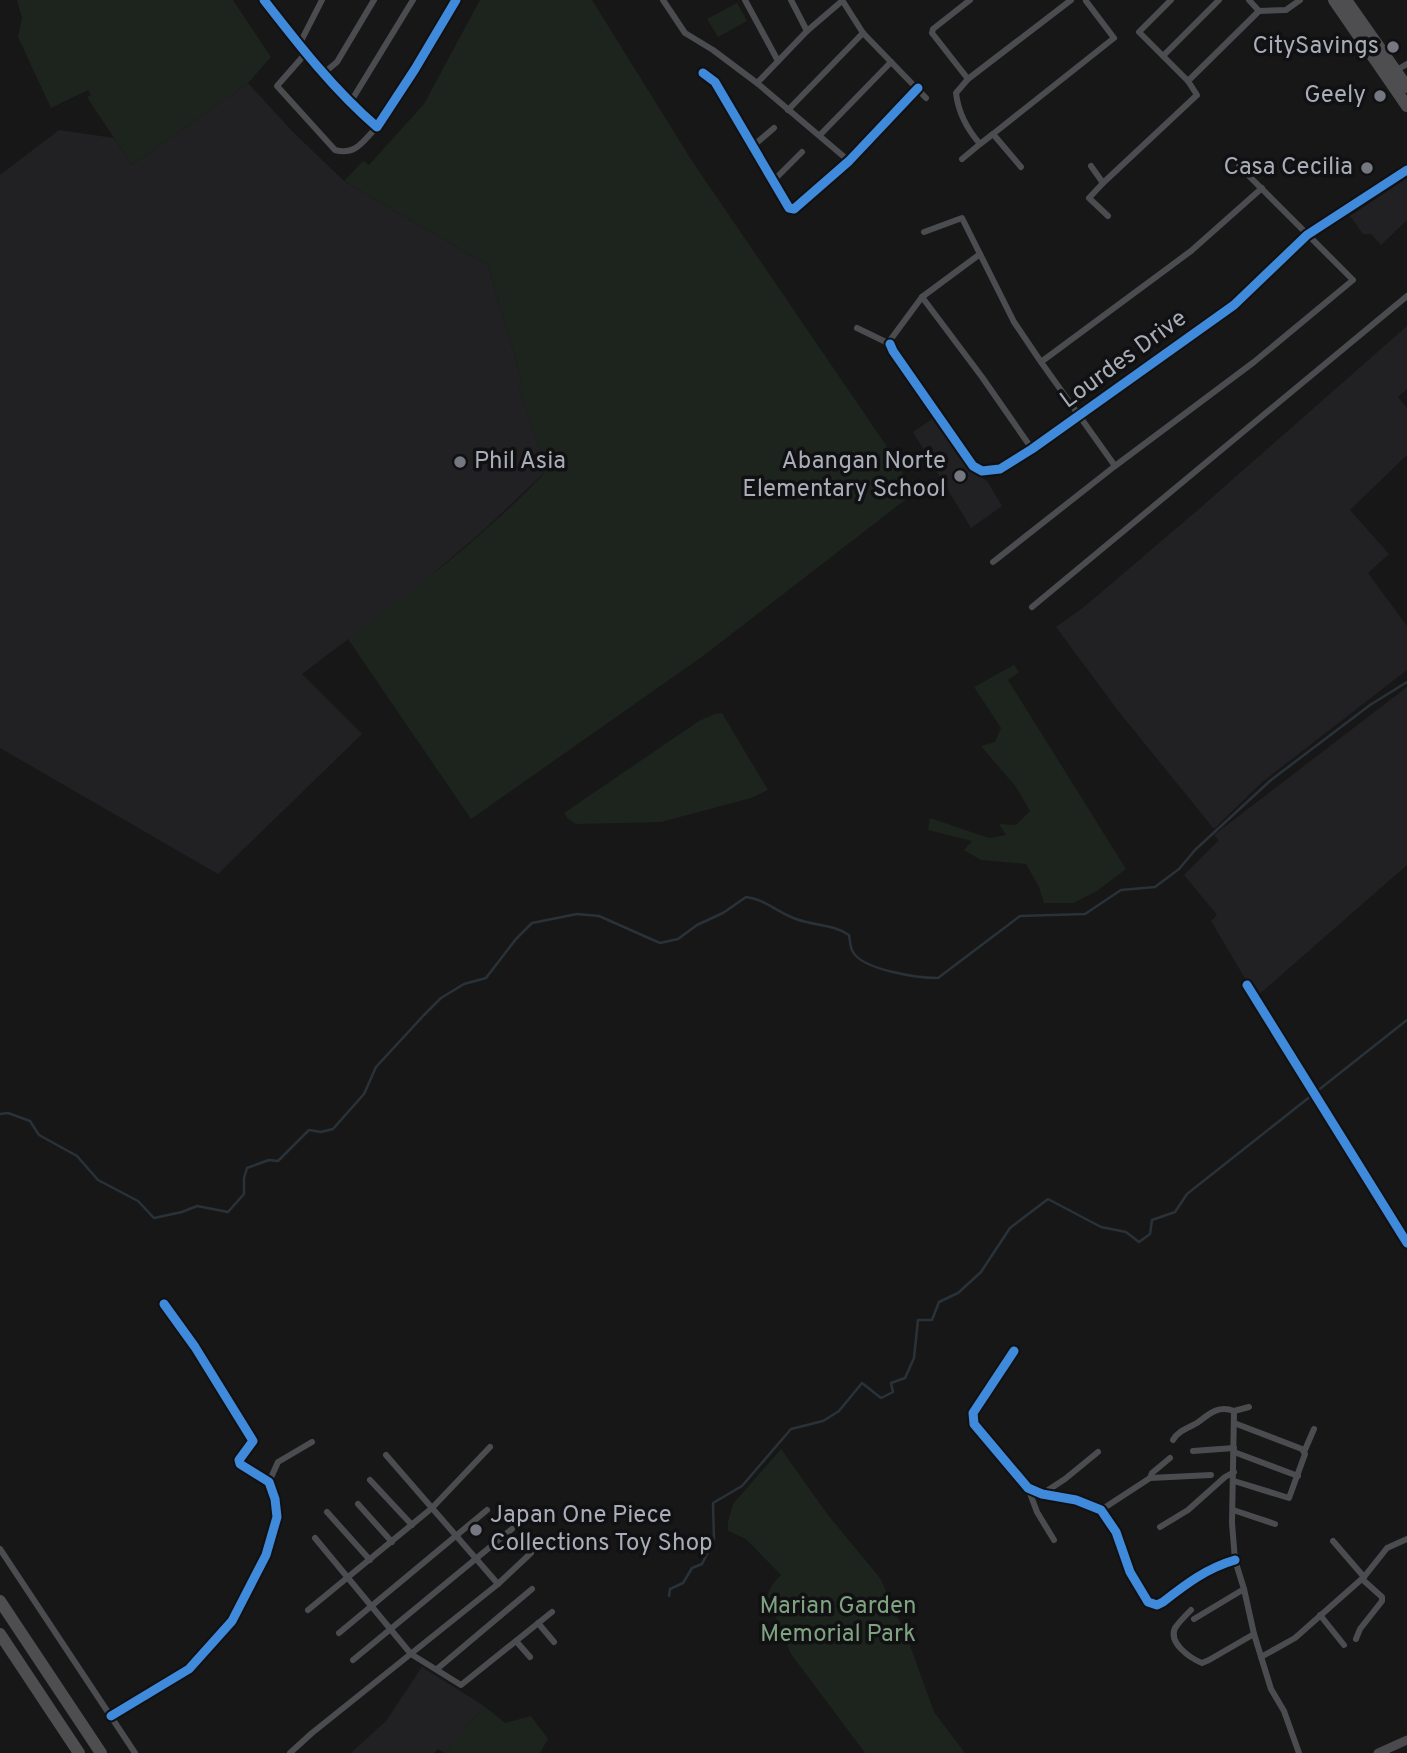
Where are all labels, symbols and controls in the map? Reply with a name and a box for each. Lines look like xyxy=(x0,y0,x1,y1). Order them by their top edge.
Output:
place label: CitySavings xyxy=(1252,32,1379,62)
marker: CitySavings xyxy=(1385,39,1401,55)
place label: Geely xyxy=(1304,81,1366,111)
marker: Geely xyxy=(1372,88,1388,104)
place label: Casa Cecilia xyxy=(1223,153,1353,183)
marker: Casa Cecilia xyxy=(1359,160,1375,176)
street label: Lourdes Drive xyxy=(1055,304,1193,416)
place label: Phil Asia xyxy=(474,447,566,477)
place label: Abangan Norte Elementary School xyxy=(742,447,946,505)
marker: Phil Asia xyxy=(452,454,468,470)
marker: Abangan Norte Elementary School xyxy=(952,468,968,484)
place label: Japan One Piece Collections Toy Shop xyxy=(490,1501,713,1559)
marker: Japan One Piece Collections Toy Shop xyxy=(468,1522,484,1538)
park label: Marian Garden Memorial Park xyxy=(759,1592,917,1650)

